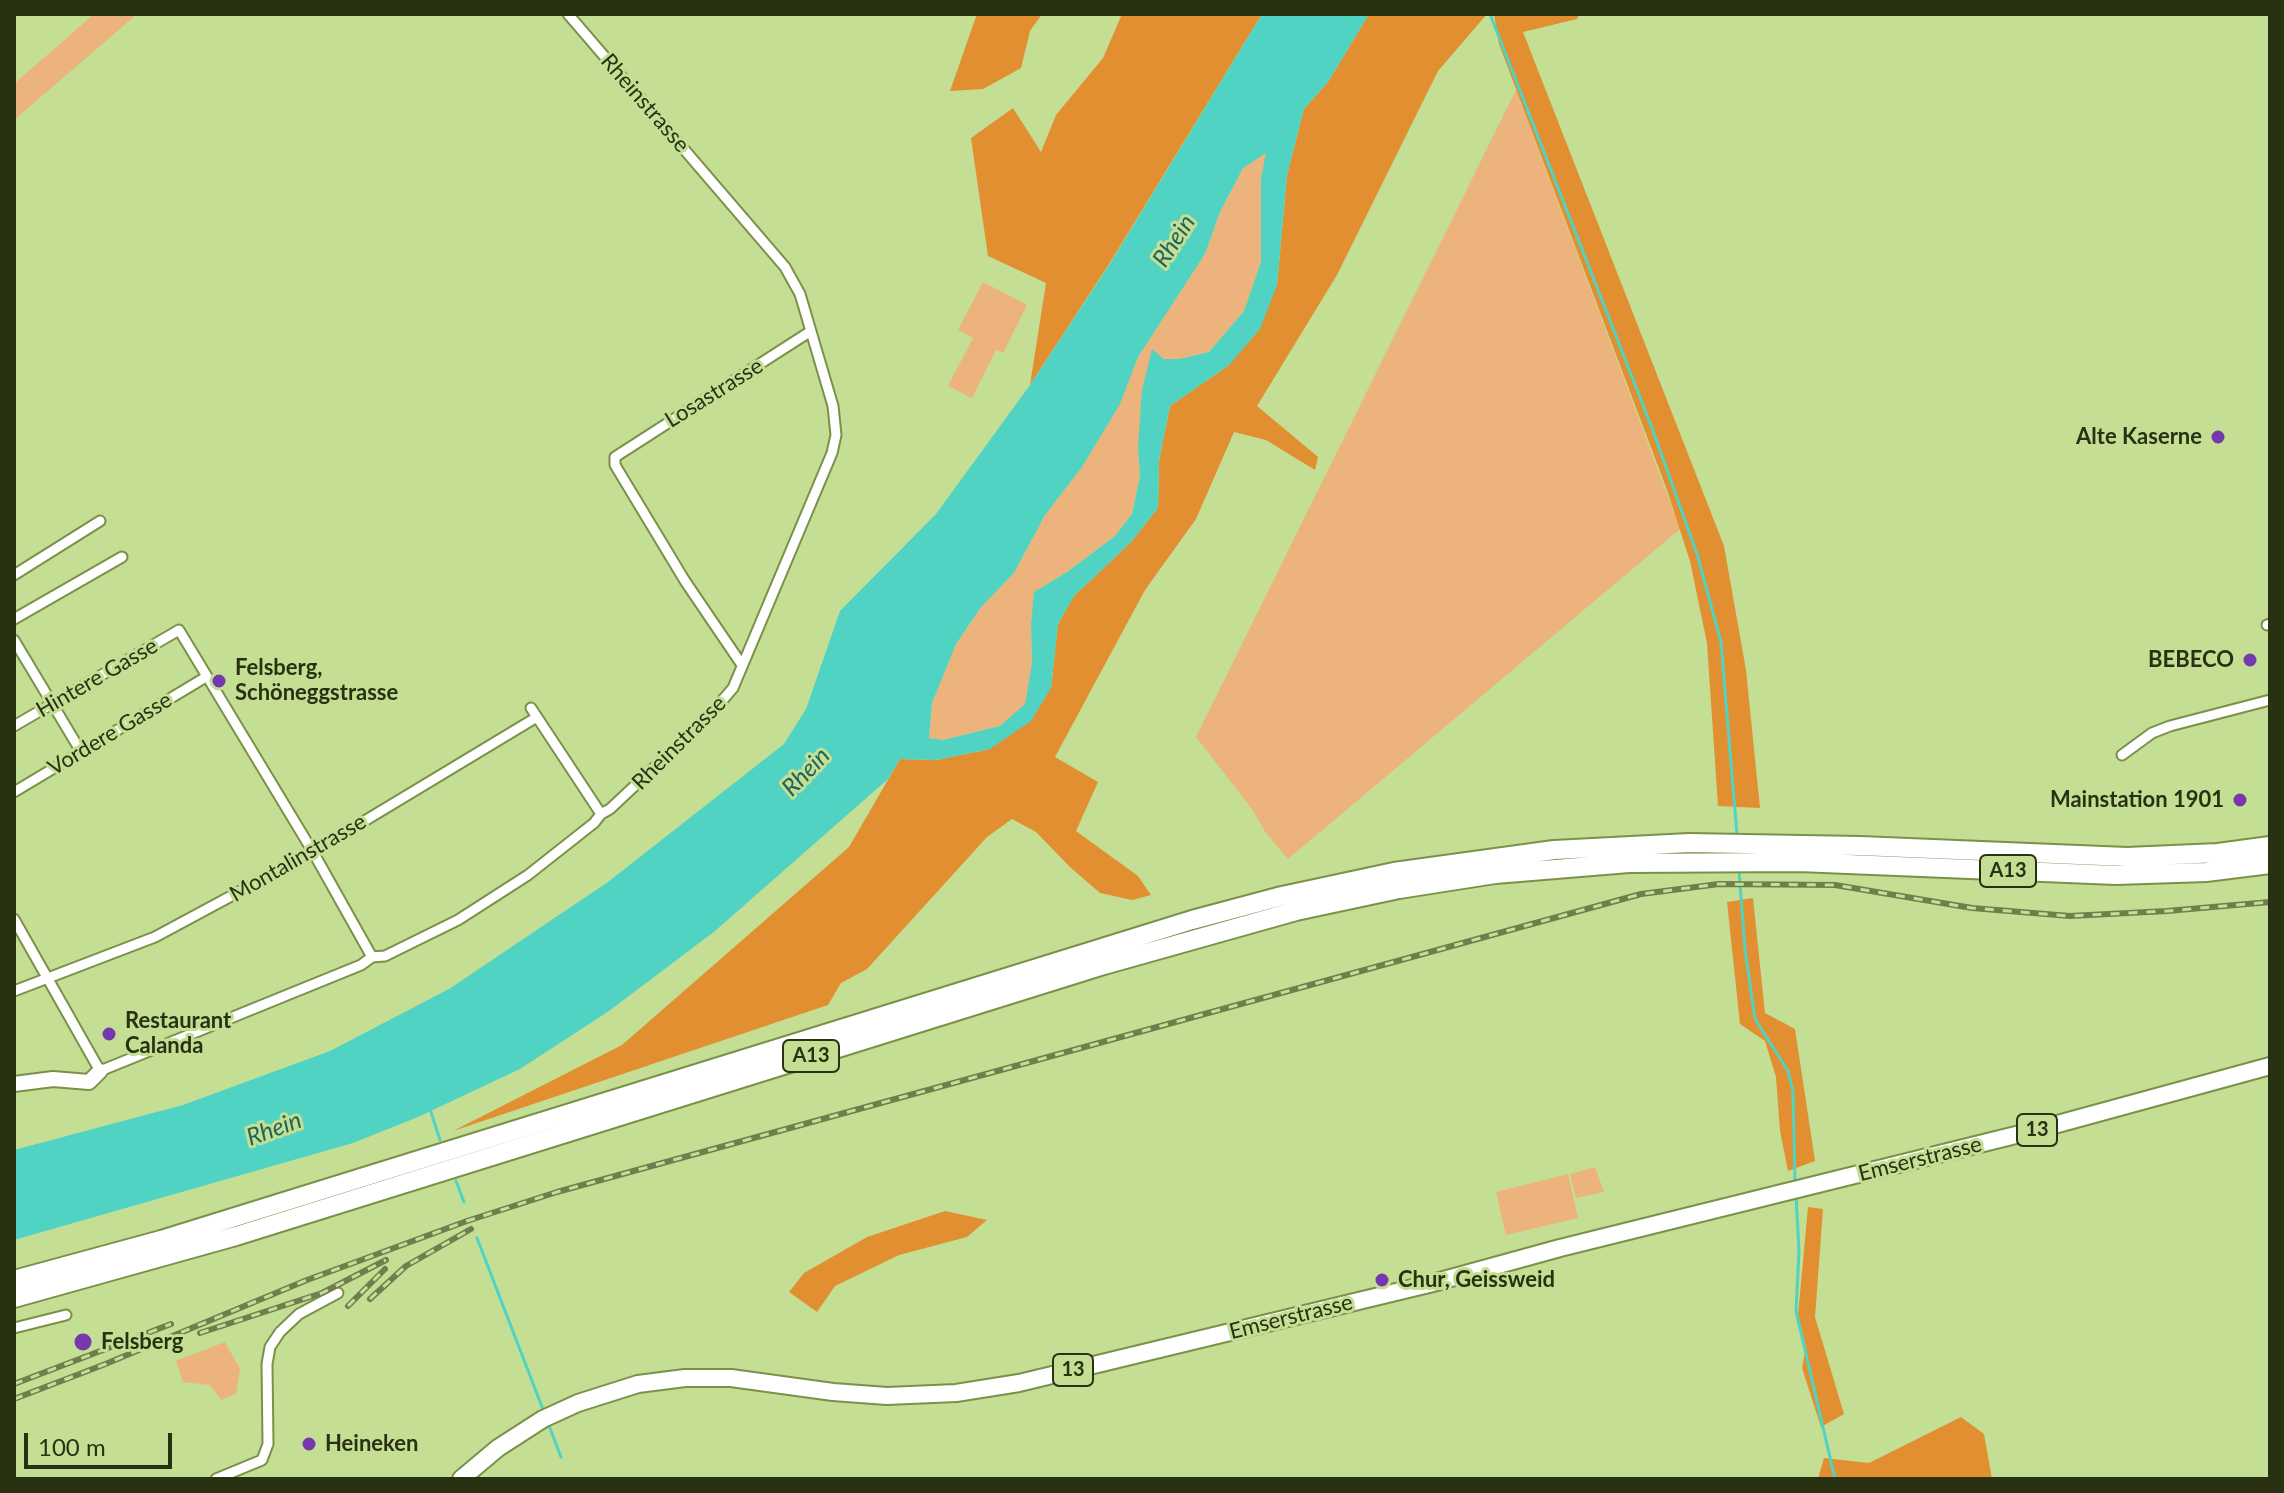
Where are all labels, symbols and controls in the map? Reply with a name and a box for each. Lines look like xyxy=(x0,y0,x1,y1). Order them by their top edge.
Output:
street label: Rheinstrasse xyxy=(595,48,695,158)
water label: Rhein xyxy=(1147,210,1201,272)
street label: Losastrasse xyxy=(660,353,768,433)
place label: Alte Kaserne xyxy=(2076,424,2202,450)
marker: Alte Kaserne xyxy=(2209,428,2227,446)
street label: Hintere Gasse xyxy=(32,633,162,723)
place label: BEBECO xyxy=(2148,647,2234,673)
marker: BEBECO xyxy=(2241,651,2259,669)
place label: Felsberg, Schöneggstrasse xyxy=(235,655,398,706)
marker: Felsberg, Schöneggstrasse xyxy=(210,672,228,690)
street label: Vordere Gasse xyxy=(43,687,177,781)
street label: Rheinstrasse xyxy=(627,691,731,795)
water label: Rhein xyxy=(776,742,836,802)
place label: Mainstation 1901 xyxy=(2050,787,2224,813)
marker: Mainstation 1901 xyxy=(2231,791,2249,809)
street label: Montalinstrasse xyxy=(225,808,371,908)
road number: A13 xyxy=(1980,855,2036,887)
place label: Restaurant Calanda xyxy=(125,1008,231,1060)
marker: Restaurant Calanda xyxy=(100,1025,118,1043)
road number: A13 xyxy=(783,1040,839,1072)
water label: Rhein xyxy=(243,1106,305,1152)
road number: 13 xyxy=(2017,1114,2057,1146)
street label: Emserstrasse xyxy=(1855,1131,1985,1187)
place label: Chur, Geissweid xyxy=(1398,1267,1555,1293)
marker: Chur, Geissweid xyxy=(1373,1271,1391,1289)
street label: Emserstrasse xyxy=(1226,1289,1356,1345)
place label: Felsberg xyxy=(101,1329,183,1355)
marker: Felsberg xyxy=(72,1331,94,1353)
road number: 13 xyxy=(1053,1354,1093,1386)
scale bar xyxy=(28,1417,176,1467)
place label: Heineken xyxy=(325,1431,418,1457)
text: 100 m xyxy=(38,1432,106,1461)
marker: Heineken xyxy=(300,1435,318,1453)

